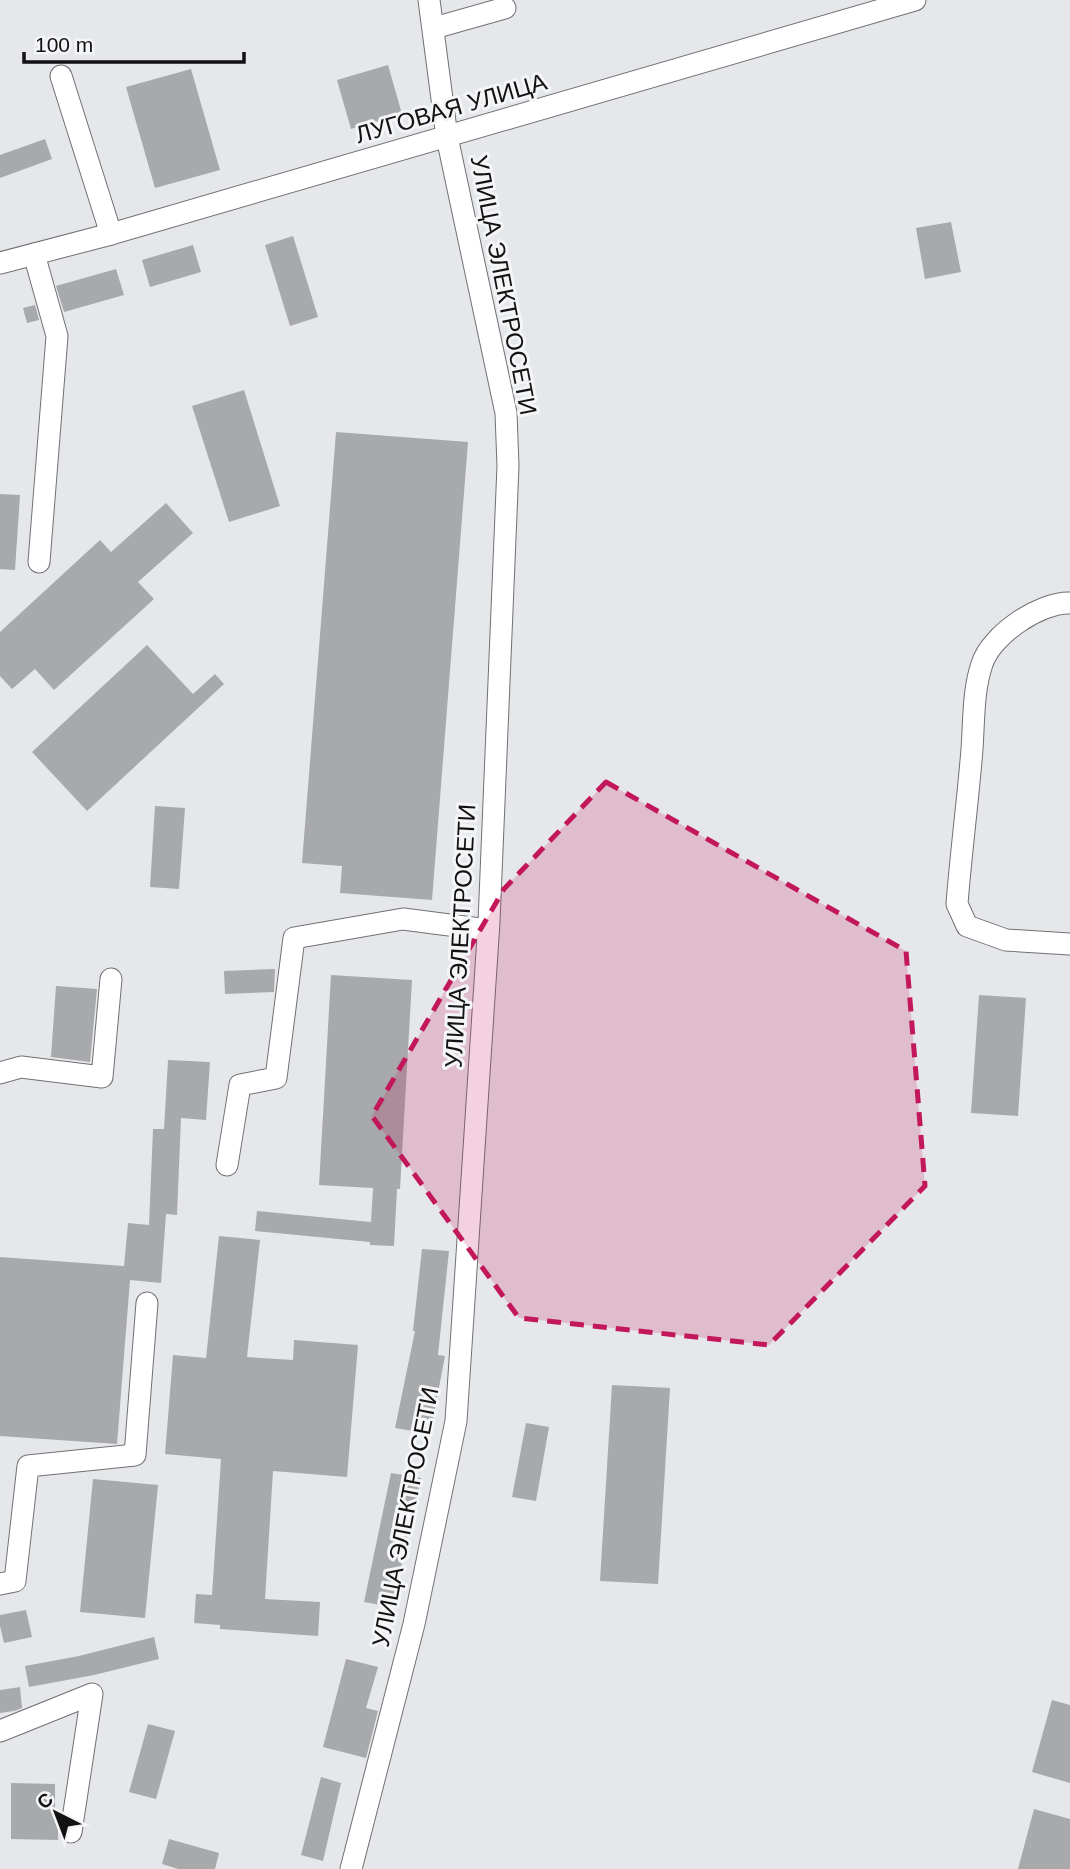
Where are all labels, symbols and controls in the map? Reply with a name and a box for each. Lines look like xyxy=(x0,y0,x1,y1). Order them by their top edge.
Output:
scale bar xyxy=(24,21,245,65)
text: 100 m xyxy=(35,33,93,56)
street label: ЛУГОВАЯ УЛИЦА xyxy=(352,68,550,148)
street label: УЛИЦА ЭЛЕКТРОСЕТИ xyxy=(466,153,542,417)
street label: УЛИЦА ЭЛЕКТРОСЕТИ xyxy=(440,803,480,1069)
street label: УЛИЦА ЭЛЕКТРОСЕТИ xyxy=(367,1385,443,1649)
north arrow xyxy=(21,1778,91,1848)
text: С xyxy=(33,1788,57,1813)

